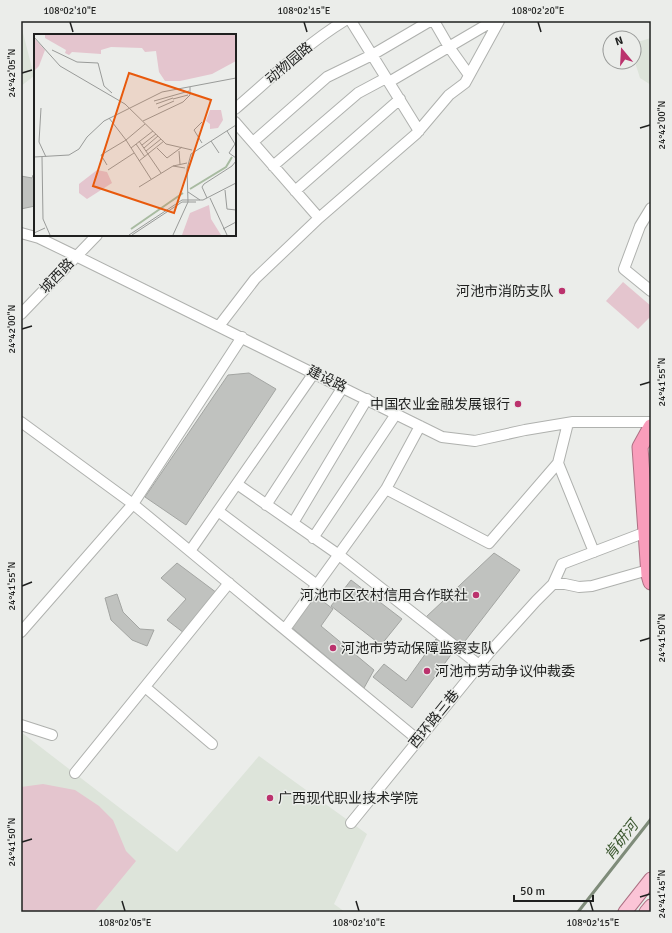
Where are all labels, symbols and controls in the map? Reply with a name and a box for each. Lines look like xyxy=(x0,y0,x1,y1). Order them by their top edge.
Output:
text: 108°02'10"E xyxy=(43,5,97,17)
text: 108°02'15"E xyxy=(277,5,331,17)
text: 108°02'20"E xyxy=(511,5,565,17)
north arrow xyxy=(602,30,642,70)
inset map xyxy=(34,34,236,236)
text: N xyxy=(613,34,625,48)
street label: 动物园路 xyxy=(262,38,316,88)
text: 24°42'05"N xyxy=(6,49,18,97)
text: 24°42'00"N xyxy=(656,101,668,149)
street label: 城西路 xyxy=(36,255,78,297)
place label: 河池市消防支队 xyxy=(456,283,554,300)
marker: 河池市消防支队 xyxy=(557,286,567,296)
text: 24°42'00"N xyxy=(6,305,18,353)
text: 24°41'55"N xyxy=(656,358,668,406)
street label: 建设路 xyxy=(304,362,350,396)
place label: 中国农业金融发展银行 xyxy=(370,396,510,413)
marker: 中国农业金融发展银行 xyxy=(513,399,523,409)
text: 24°41'55"N xyxy=(6,562,18,610)
place label: 河池市区农村信用合作联社 xyxy=(300,587,468,604)
marker: 河池市区农村信用合作联社 xyxy=(471,590,481,600)
text: 24°41'50"N xyxy=(656,614,668,662)
place label: 河池市劳动保障监察支队 xyxy=(341,640,495,657)
marker: 河池市劳动保障监察支队 xyxy=(328,643,338,653)
place label: 河池市劳动争议仲裁委 xyxy=(435,663,575,680)
marker: 河池市劳动争议仲裁委 xyxy=(422,666,432,676)
street label: 西环路三巷 xyxy=(405,686,463,752)
place label: 广西现代职业技术学院 xyxy=(278,790,418,807)
marker: 广西现代职业技术学院 xyxy=(265,793,275,803)
water label: 肯研河 xyxy=(600,814,644,863)
text: 24°41'50"N xyxy=(6,818,18,866)
text: 24°41'45"N xyxy=(656,870,668,918)
scale bar xyxy=(514,877,593,903)
text: 50 m xyxy=(520,884,545,899)
text: 108°02'05"E xyxy=(98,917,152,929)
text: 108°02'10"E xyxy=(332,917,386,929)
text: 108°02'15"E xyxy=(566,917,620,929)

